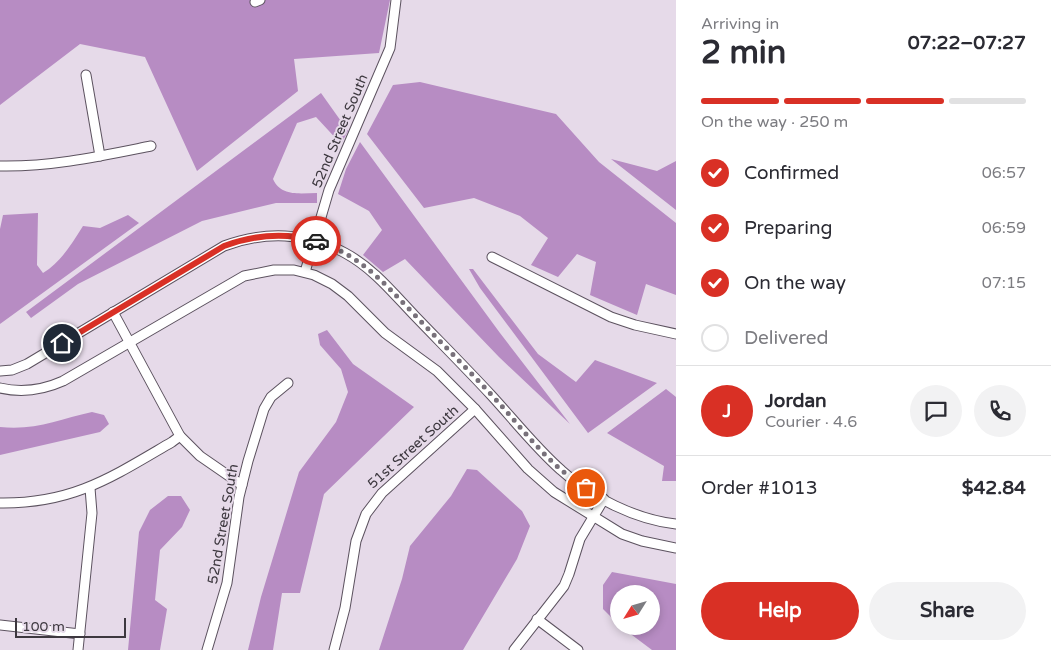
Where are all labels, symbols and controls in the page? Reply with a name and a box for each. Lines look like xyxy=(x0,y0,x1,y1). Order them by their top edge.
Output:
text: Arriving in xyxy=(701,14,779,34)
text: 07:22–07:27 xyxy=(908,32,1026,54)
text: 2 min xyxy=(701,34,786,72)
street label: 52nd Street South xyxy=(308,72,372,190)
text: On the way · 250 m xyxy=(701,112,848,132)
icon: check xyxy=(701,159,729,187)
text: Confirmed xyxy=(744,162,839,184)
text: 06:57 xyxy=(982,163,1026,183)
icon: check xyxy=(701,214,729,242)
courier xyxy=(291,216,341,266)
text: Preparing xyxy=(744,217,833,239)
text: 06:59 xyxy=(982,218,1026,238)
icon: car xyxy=(302,227,330,255)
icon: check xyxy=(701,269,729,297)
text: On the way xyxy=(744,272,846,294)
text: 07:15 xyxy=(982,273,1026,293)
pin xyxy=(41,322,83,364)
text: Delivered xyxy=(744,327,829,349)
icon: home xyxy=(48,329,76,357)
button: chat xyxy=(910,385,962,437)
button: phone xyxy=(974,385,1026,437)
text: Jordan xyxy=(765,390,827,412)
text: J xyxy=(723,400,731,422)
street label: 51st Street South xyxy=(364,402,462,492)
text: Courier · 4.6 xyxy=(765,412,857,432)
street label: 52nd Street South xyxy=(204,463,242,585)
pin xyxy=(565,467,607,509)
icon: bag xyxy=(572,474,600,502)
text: Order #1013 xyxy=(701,477,818,499)
text: $42.84 xyxy=(962,477,1026,499)
button: Help xyxy=(701,582,859,640)
button: Share xyxy=(869,582,1026,640)
north arrow xyxy=(610,585,660,635)
map controls xyxy=(610,585,660,635)
scale bar xyxy=(15,615,126,638)
text: 100 m xyxy=(22,618,65,635)

